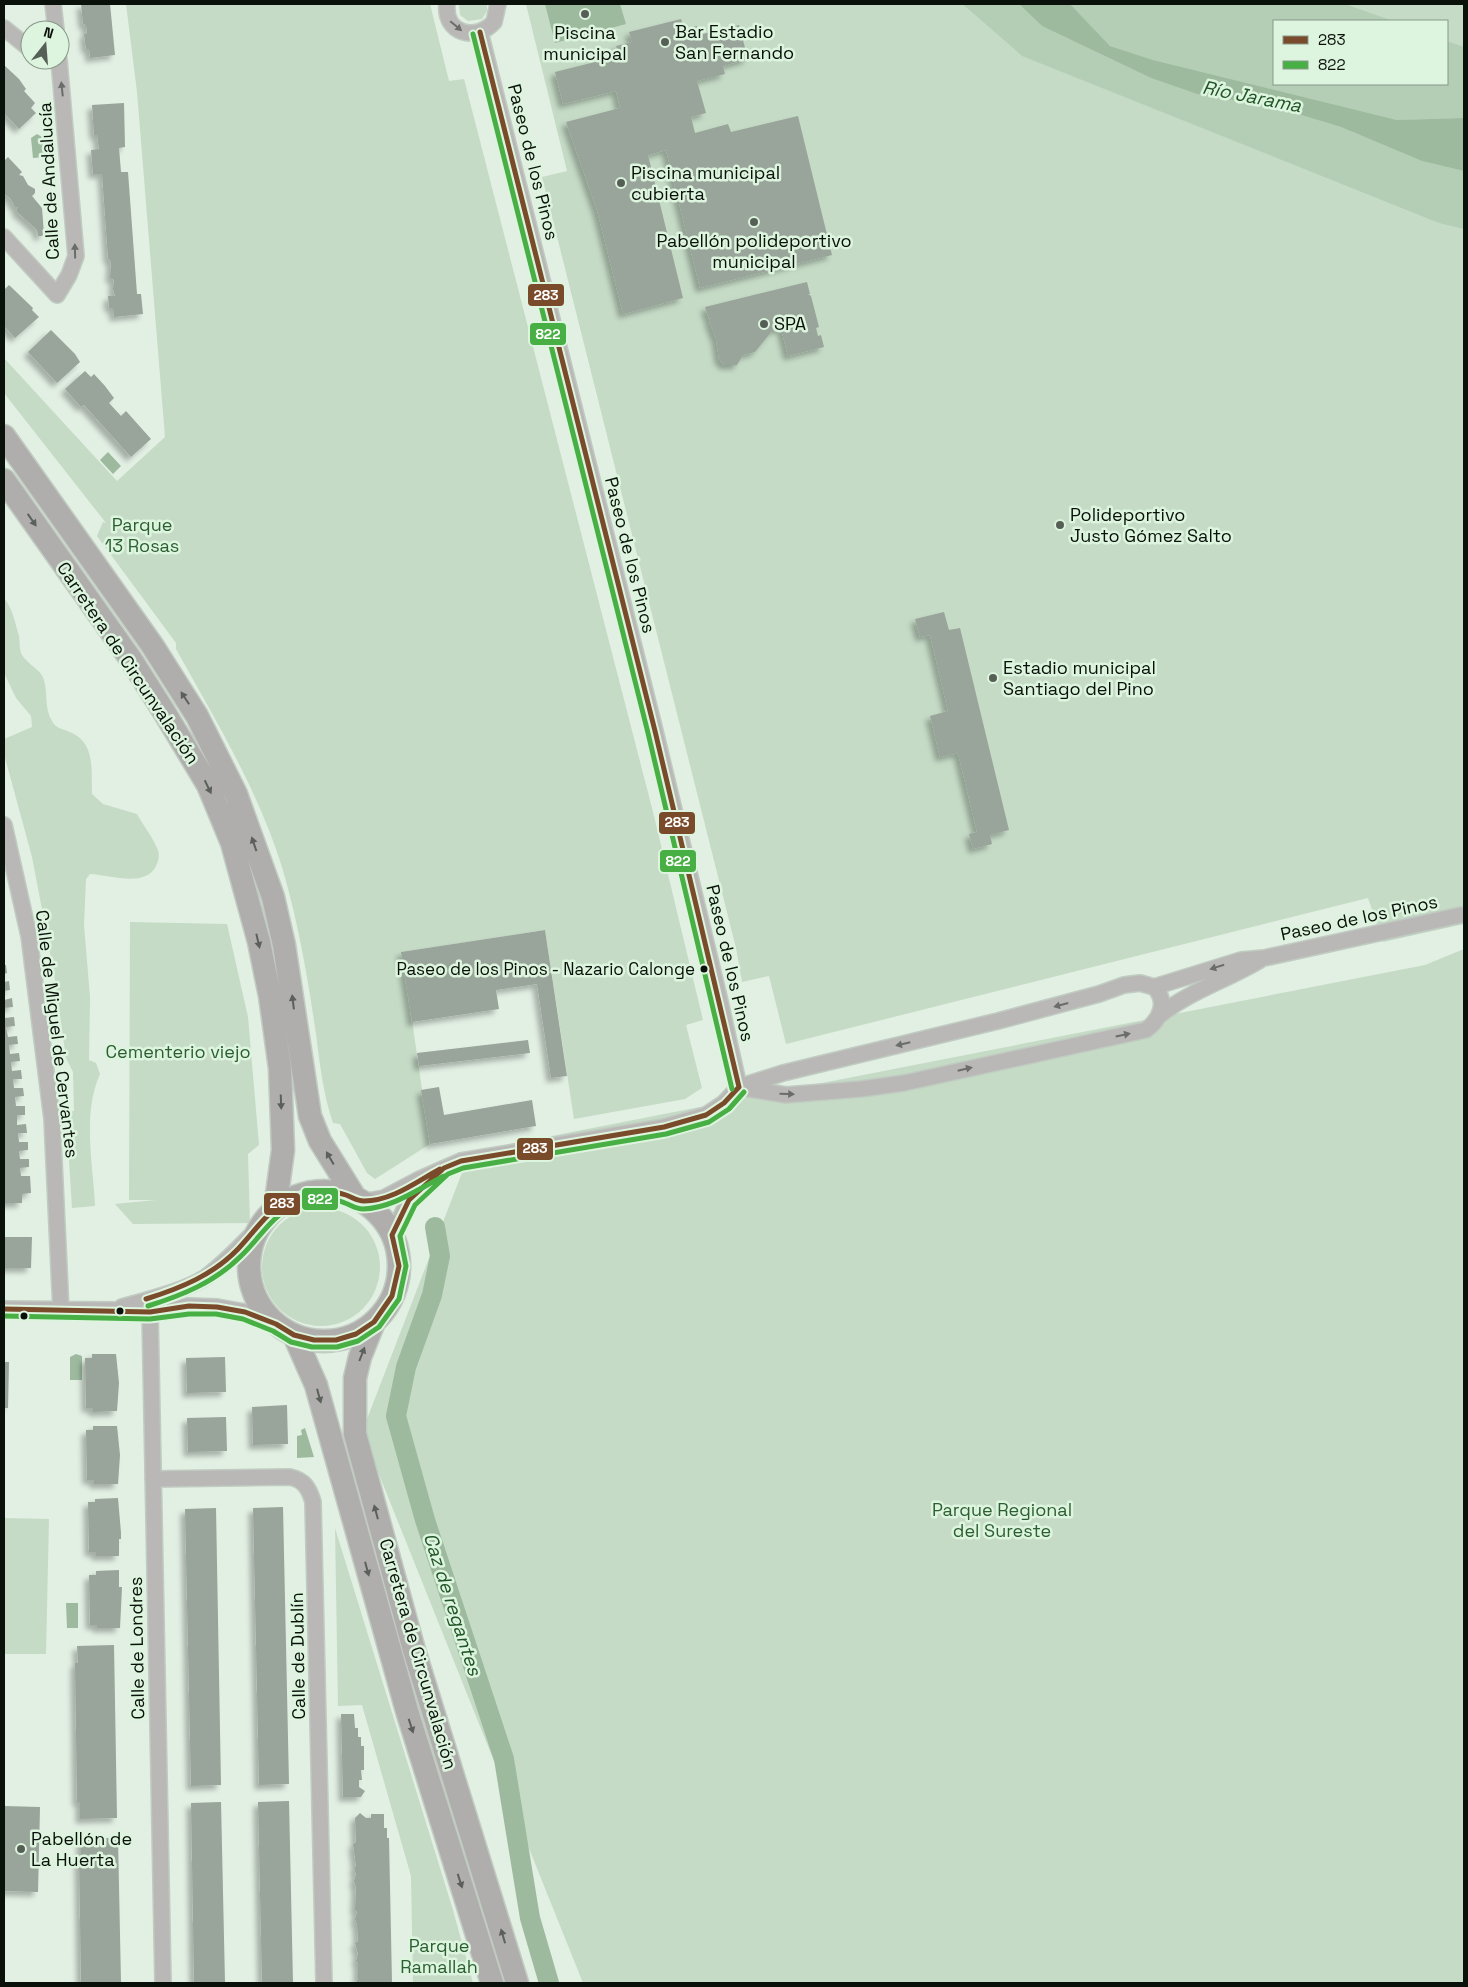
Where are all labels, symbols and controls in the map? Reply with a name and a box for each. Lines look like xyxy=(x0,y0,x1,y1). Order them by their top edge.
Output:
marker: Piscina municipal xyxy=(579,8,591,20)
north arrow xyxy=(20,20,70,70)
place label: Bar Estadio San Fernando xyxy=(675,20,794,64)
legend xyxy=(1273,20,1448,85)
one-way arrow xyxy=(450,21,463,32)
place label: Piscina municipal xyxy=(543,21,627,65)
text: N xyxy=(42,23,56,43)
text: 283 xyxy=(1318,30,1345,49)
marker: Bar Estadio San Fernando xyxy=(659,36,671,48)
text: 822 xyxy=(1318,55,1345,74)
water label: Río Jarama xyxy=(1200,75,1303,118)
one-way arrow xyxy=(58,81,66,97)
street label: Paseo de los Pinos xyxy=(503,81,564,242)
street label: Calle de Andalucía xyxy=(33,102,64,260)
place label: Piscina municipal cubierta xyxy=(631,161,780,205)
marker: Piscina municipal cubierta xyxy=(615,177,627,189)
marker: Pabellón polideportivo municipal xyxy=(748,216,760,228)
place label: Pabellón polideportivo municipal xyxy=(656,229,852,273)
one-way arrow xyxy=(71,243,79,259)
line badge: 283 xyxy=(527,283,565,307)
text: 283 xyxy=(533,286,559,304)
place label: SPA xyxy=(774,312,806,335)
marker: SPA xyxy=(758,318,770,330)
line badge: 822 xyxy=(529,322,567,346)
text: 822 xyxy=(535,325,561,343)
street label: Paseo de los Pinos xyxy=(600,474,661,635)
place label: Polideportivo Justo Gómez Salto xyxy=(1070,503,1232,547)
one-way arrow xyxy=(27,513,37,527)
park label: Parque 13 Rosas xyxy=(105,513,179,557)
marker: Polideportivo Justo Gómez Salto xyxy=(1054,519,1066,531)
street label: Carretera de Circunvalación xyxy=(52,557,205,768)
place label: Estadio municipal Santiago del Pino xyxy=(1003,656,1156,700)
marker: Estadio municipal Santiago del Pino xyxy=(987,672,999,684)
one-way arrow xyxy=(181,691,190,704)
one-way arrow xyxy=(205,780,213,794)
line badge: 283 xyxy=(658,811,696,835)
text: 283 xyxy=(664,813,690,831)
one-way arrow xyxy=(250,836,258,851)
line badge: 822 xyxy=(659,849,697,873)
text: 822 xyxy=(665,852,691,870)
street label: Paseo de los Pinos xyxy=(701,882,760,1044)
street label: Paseo de los Pinos xyxy=(1278,890,1440,945)
street label: Calle de Miguel de Cervantes xyxy=(31,909,84,1159)
one-way arrow xyxy=(254,934,262,949)
place label: Paseo de los Pinos - Nazario Calonge xyxy=(396,958,695,980)
marker: Paseo de los Pinos - Nazario Calonge xyxy=(699,964,709,974)
one-way arrow xyxy=(1209,964,1224,972)
one-way arrow xyxy=(289,993,297,1009)
one-way arrow xyxy=(1053,1001,1068,1009)
one-way arrow xyxy=(1116,1030,1132,1038)
park label: Cementerio viejo xyxy=(105,1040,251,1063)
one-way arrow xyxy=(896,1040,911,1048)
one-way arrow xyxy=(957,1065,972,1073)
one-way arrow xyxy=(779,1091,795,1099)
one-way arrow xyxy=(278,1094,286,1110)
line badge: 283 xyxy=(516,1137,554,1161)
text: 283 xyxy=(522,1139,548,1157)
one-way arrow xyxy=(326,1152,335,1165)
line badge: 822 xyxy=(301,1187,339,1211)
text: 822 xyxy=(307,1190,333,1208)
line badge: 283 xyxy=(263,1192,301,1216)
text: 283 xyxy=(269,1194,295,1212)
unlabelled marker xyxy=(115,1306,125,1316)
unlabelled marker xyxy=(19,1311,29,1321)
one-way arrow xyxy=(358,1346,366,1361)
one-way arrow xyxy=(316,1388,324,1403)
park label: Parque Regional del Sureste xyxy=(932,1498,1072,1542)
one-way arrow xyxy=(372,1505,380,1520)
water label: Caz de regantes xyxy=(418,1530,488,1680)
street label: Carretera de Circunvalación xyxy=(374,1536,462,1772)
one-way arrow xyxy=(364,1562,372,1577)
street label: Calle de Londres xyxy=(124,1576,149,1720)
street label: Calle de Dublín xyxy=(285,1592,310,1720)
one-way arrow xyxy=(408,1718,416,1733)
place label: Pabellón de La Huerta xyxy=(31,1827,132,1871)
marker: Pabellón de La Huerta xyxy=(15,1843,27,1855)
one-way arrow xyxy=(457,1873,465,1888)
one-way arrow xyxy=(498,1929,506,1944)
park label: Parque Ramallah xyxy=(400,1934,478,1978)

